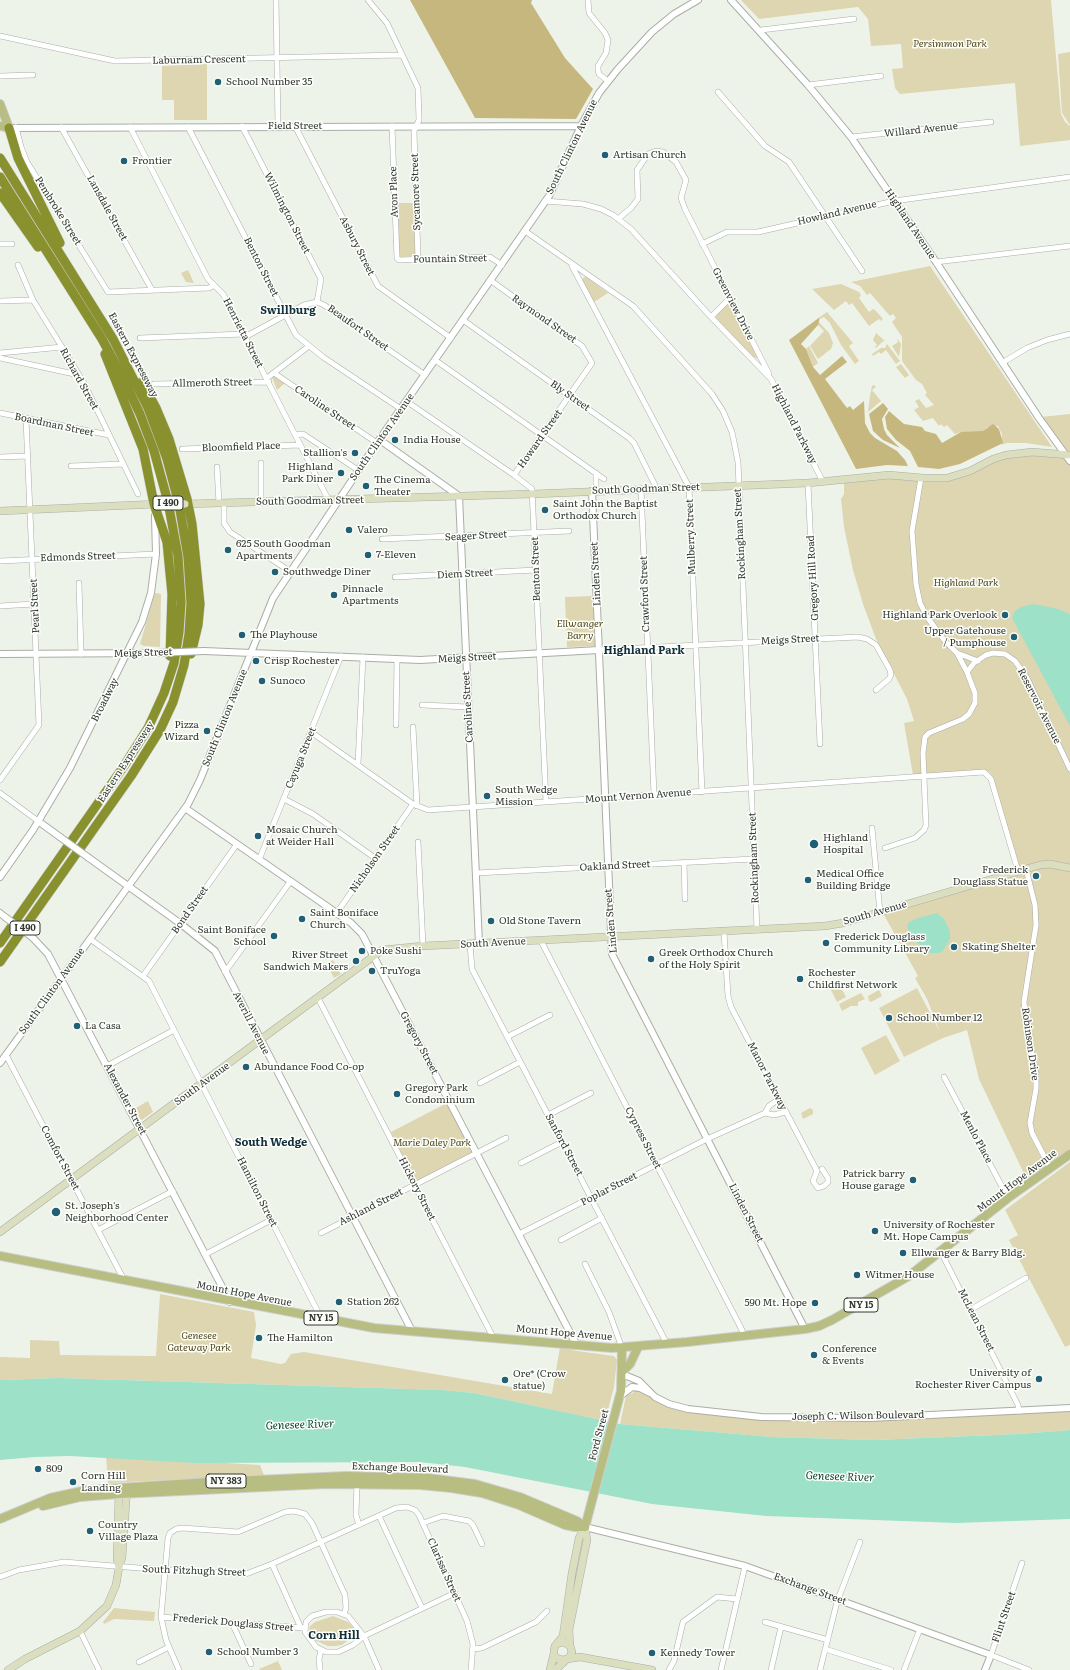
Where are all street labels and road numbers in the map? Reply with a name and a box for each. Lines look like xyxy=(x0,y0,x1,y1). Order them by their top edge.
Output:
street label: Laburnam Crescent xyxy=(152,53,246,67)
street label: South Clinton Avenue xyxy=(544,98,600,196)
street label: Field Street xyxy=(268,120,322,132)
street label: Willard Avenue xyxy=(884,120,958,140)
street label: Sycamore Street xyxy=(409,153,423,231)
street label: Avon Place xyxy=(387,166,401,218)
street label: Wilmington Street xyxy=(261,170,313,256)
street label: Lansdale Street xyxy=(84,173,130,243)
street label: Pembroke Street xyxy=(32,174,84,248)
street label: Highland Avenue xyxy=(882,187,938,261)
street label: Howland Avenue xyxy=(796,198,878,228)
street label: Asbury Street xyxy=(337,214,377,278)
street label: Benton Street xyxy=(241,235,281,299)
street label: Fountain Street xyxy=(413,252,487,266)
street label: Greenview Drive xyxy=(710,266,756,342)
street label: Raymond Street xyxy=(509,292,579,346)
street label: Henrietta Street xyxy=(220,296,266,370)
street label: Beaufort Street xyxy=(325,302,391,354)
street label: Eastern Expressway xyxy=(106,310,160,400)
street label: Richard Street xyxy=(57,346,101,412)
street label: Allmeroth Street xyxy=(172,376,252,390)
street label: Bly Street xyxy=(548,378,592,414)
street label: Highland Parkway xyxy=(769,382,819,466)
street label: Caroline Street xyxy=(292,383,358,433)
street label: South Clinton Avenue xyxy=(347,391,417,483)
street label: Howard Street xyxy=(515,407,565,471)
street label: Boardman Street xyxy=(13,411,95,439)
street label: Bloomfield Place xyxy=(201,440,281,454)
street label: South Goodman Street xyxy=(592,481,700,497)
street label: Rockingham Street xyxy=(732,488,748,580)
street label: South Goodman Street xyxy=(256,494,364,508)
road number: I 490 xyxy=(153,496,183,510)
street label: Mulberry Street xyxy=(684,499,698,575)
street label: Seager Street xyxy=(445,528,507,544)
street label: Gregory Hill Road xyxy=(805,535,821,621)
street label: Benton Street xyxy=(529,536,543,602)
street label: Linden Street xyxy=(588,541,604,607)
street label: Edmonds Street xyxy=(40,550,116,564)
street label: Crawford Street xyxy=(638,556,652,632)
street label: Diem Street xyxy=(437,567,493,581)
street label: Pearl Street xyxy=(28,578,42,634)
street label: Meigs Street xyxy=(760,632,820,648)
street label: Meigs Street xyxy=(113,646,173,660)
street label: Meigs Street xyxy=(437,650,497,666)
street label: Reservoir Avenue xyxy=(1015,666,1063,746)
street label: South Clinton Avenue xyxy=(200,668,250,768)
street label: Caroline Street xyxy=(460,671,476,743)
street label: Broadway xyxy=(89,676,121,724)
street label: Eastern Expressway xyxy=(95,719,157,805)
street label: Cayuga Street xyxy=(283,725,319,791)
street label: Mount Vernon Avenue xyxy=(584,786,692,806)
street label: Rockingham Street xyxy=(746,812,762,904)
street label: Nicholson Street xyxy=(347,823,403,895)
street label: Oakland Street xyxy=(579,858,651,874)
street label: Bond Street xyxy=(169,884,211,936)
street label: Linden Street xyxy=(602,888,620,954)
street label: South Avenue xyxy=(842,898,908,928)
road number: I 490 xyxy=(10,921,40,935)
street label: South Avenue xyxy=(460,935,526,951)
street label: South Clinton Avenue xyxy=(17,945,87,1037)
street label: Averill Avenue xyxy=(230,990,272,1056)
street label: Robinson Drive xyxy=(1019,1007,1041,1081)
street label: Gregory Street xyxy=(397,1009,441,1077)
street label: Manor Parkway xyxy=(745,1040,789,1112)
street label: South Avenue xyxy=(172,1060,232,1108)
street label: Alexander Street xyxy=(101,1061,149,1137)
street label: Cypress Street xyxy=(622,1105,664,1171)
street label: Menlo Place xyxy=(957,1109,995,1165)
street label: Sanford Street xyxy=(543,1112,585,1178)
street label: Comfort Street xyxy=(38,1124,82,1192)
street label: Mount Hope Avenue xyxy=(975,1147,1059,1215)
street label: Hamilton Street xyxy=(234,1155,280,1229)
street label: Hickory Street xyxy=(396,1155,438,1223)
street label: Poplar Street xyxy=(579,1170,639,1208)
street label: Linden Street xyxy=(726,1181,766,1245)
street label: Ashland Street xyxy=(337,1186,405,1228)
street label: Mount Hope Avenue xyxy=(195,1279,293,1309)
street label: McLean Street xyxy=(955,1287,997,1353)
road number: NY 15 xyxy=(844,1298,878,1312)
road number: NY 15 xyxy=(304,1311,338,1325)
street label: Mount Hope Avenue xyxy=(515,1323,613,1343)
street label: Ford Street xyxy=(586,1408,612,1462)
street label: Joseph C. Wilson Boulevard xyxy=(792,1409,924,1423)
street label: Exchange Boulevard xyxy=(351,1460,449,1476)
road number: NY 383 xyxy=(206,1474,246,1488)
street label: Clarissa Street xyxy=(425,1536,463,1604)
street label: South Fitzhugh Street xyxy=(142,1563,246,1579)
street label: Exchange Street xyxy=(772,1570,848,1608)
street label: Flint Street xyxy=(990,1590,1018,1644)
street label: Frederick Douglass Street xyxy=(172,1612,294,1634)

